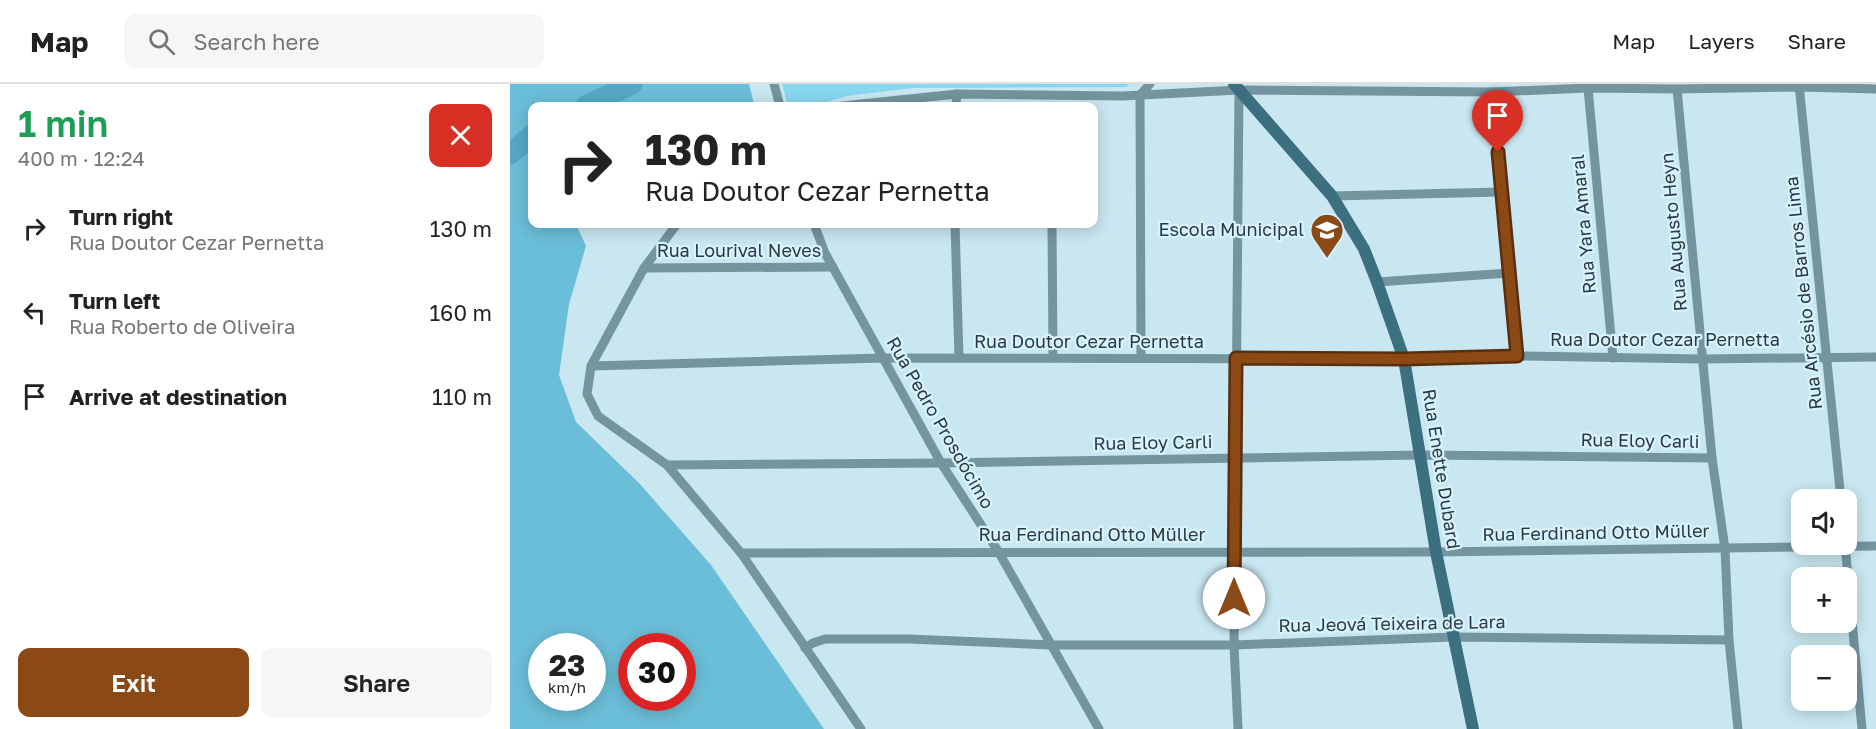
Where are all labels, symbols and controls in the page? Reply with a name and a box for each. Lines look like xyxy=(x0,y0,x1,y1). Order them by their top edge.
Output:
search box xyxy=(124,14,544,68)
text: Map xyxy=(30,25,88,58)
icon: search xyxy=(145,25,178,58)
text: Search here xyxy=(193,28,319,55)
text: Map xyxy=(1612,28,1655,54)
text: Layers xyxy=(1688,28,1755,54)
text: Share xyxy=(1788,28,1846,54)
pin xyxy=(1472,90,1523,152)
icon: arrive xyxy=(1481,99,1514,132)
text: 1 min xyxy=(18,102,108,145)
button: close xyxy=(429,104,492,167)
text: 130 m xyxy=(645,124,767,174)
icon: right xyxy=(546,126,624,204)
text: 400 m · 12:24 xyxy=(18,146,145,170)
street label: Rua Augusto Heyn xyxy=(1655,152,1691,312)
street label: Rua Yara Amaral xyxy=(1566,153,1600,295)
text: Rua Doutor Cezar Pernetta xyxy=(645,175,990,207)
street label: Rua Arcésio de Barros Lima xyxy=(1780,175,1826,411)
text: Turn right xyxy=(69,203,173,230)
icon: right xyxy=(18,212,51,245)
school or university icon: Escola Municipal xyxy=(1309,212,1345,259)
text: 130 m xyxy=(430,215,492,242)
place label: Escola Municipal xyxy=(1159,218,1304,240)
text: Rua Doutor Cezar Pernetta xyxy=(69,230,324,254)
street label: Rua Lourival Neves xyxy=(657,239,821,261)
text: Turn left xyxy=(69,287,160,314)
icon: left xyxy=(18,296,51,329)
text: 160 m xyxy=(429,299,492,326)
text: Rua Roberto de Oliveira xyxy=(69,314,295,338)
street label: Rua Doutor Cezar Pernetta xyxy=(1550,328,1780,350)
street label: Rua Doutor Cezar Pernetta xyxy=(974,330,1204,352)
street label: Rua Pedro Prosdócimo xyxy=(883,333,999,512)
icon: arrive xyxy=(18,380,51,413)
text: Arrive at destination xyxy=(69,383,287,410)
text: 110 m xyxy=(432,383,492,410)
street label: Rua Enette Dubard xyxy=(1418,387,1466,550)
street label: Rua Eloy Carli xyxy=(1580,428,1700,452)
street label: Rua Eloy Carli xyxy=(1093,430,1213,454)
map controls xyxy=(1791,489,1857,711)
button: sound xyxy=(1791,489,1857,555)
street label: Rua Ferdinand Otto Müller xyxy=(1482,519,1710,545)
street label: Rua Ferdinand Otto Müller xyxy=(978,523,1206,545)
position arrow xyxy=(1202,566,1266,630)
button: + xyxy=(1791,567,1857,633)
street label: Rua Jeová Teixeira de Lara xyxy=(1278,610,1506,636)
speed limit sign: 30 xyxy=(618,633,696,711)
button: − xyxy=(1791,645,1857,711)
text: 23 xyxy=(549,647,585,683)
button: Exit xyxy=(18,648,249,717)
button: Share xyxy=(261,648,492,717)
text: km/h xyxy=(548,678,586,696)

